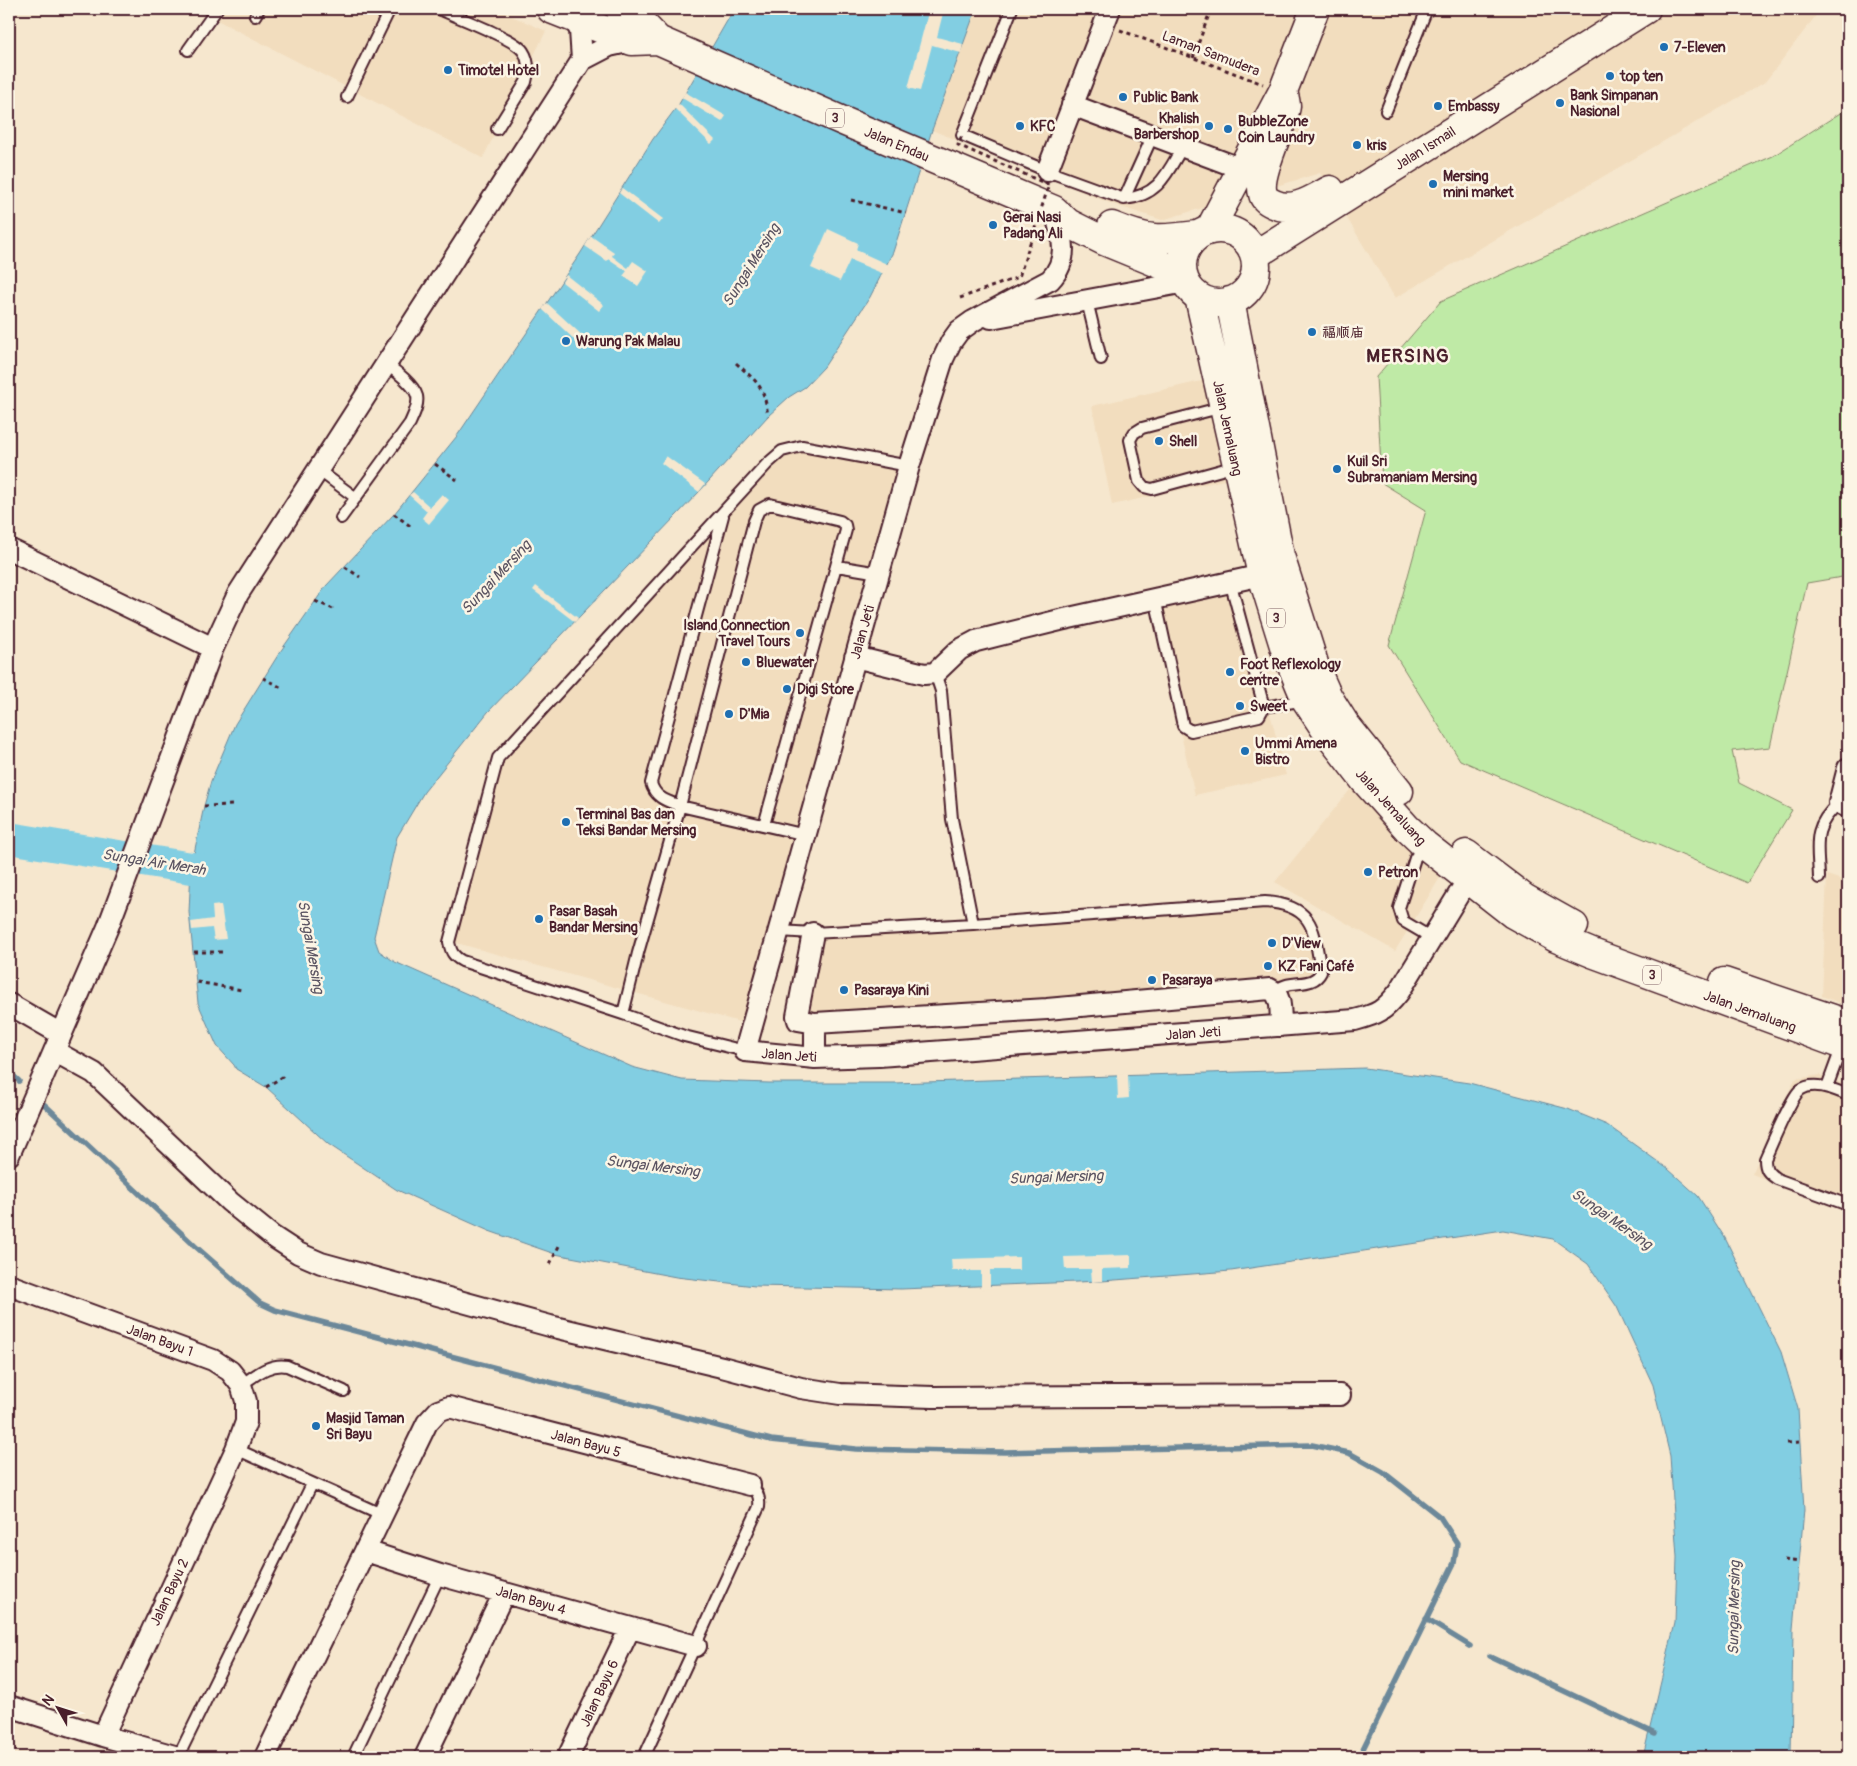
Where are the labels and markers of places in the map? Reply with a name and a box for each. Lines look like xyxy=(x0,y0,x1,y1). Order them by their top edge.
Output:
place label: 7-Eleven xyxy=(1674,39,1726,56)
marker: 7-Eleven xyxy=(1658,41,1670,53)
place label: Timotel Hotel xyxy=(457,62,539,79)
marker: Timotel Hotel xyxy=(442,64,454,76)
place label: top ten xyxy=(1619,68,1663,85)
marker: top ten xyxy=(1604,70,1616,82)
place label: Bank Simpanan Nasional xyxy=(1570,87,1658,120)
place label: Public Bank xyxy=(1133,89,1199,106)
marker: Public Bank xyxy=(1117,91,1129,103)
marker: Bank Simpanan Nasional xyxy=(1554,97,1566,109)
place label: Embassy xyxy=(1448,98,1500,115)
marker: Embassy xyxy=(1432,100,1444,112)
place label: Khalish Barbershop xyxy=(1134,110,1199,143)
place label: BubbleZone Coin Laundry xyxy=(1238,113,1314,146)
place label: KFC xyxy=(1030,118,1056,135)
marker: KFC xyxy=(1014,120,1026,132)
marker: Khalish Barbershop xyxy=(1203,120,1215,132)
marker: BubbleZone Coin Laundry xyxy=(1222,123,1234,135)
place label: kris xyxy=(1366,137,1387,154)
marker: kris xyxy=(1351,139,1363,151)
place label: Mersing mini market xyxy=(1443,168,1514,201)
marker: Mersing mini market xyxy=(1427,178,1439,190)
place label: Gerai Nasi Padang Ali xyxy=(1003,209,1063,242)
marker: Gerai Nasi Padang Ali xyxy=(987,219,999,231)
place label: 福顺庙 xyxy=(1322,324,1364,341)
marker: 福顺庙 xyxy=(1306,326,1318,338)
place label: Warung Pak Malau xyxy=(576,333,680,350)
marker: Warung Pak Malau xyxy=(560,335,572,347)
place label: Shell xyxy=(1169,433,1197,450)
marker: Shell xyxy=(1153,435,1165,447)
place label: Kuil Sri Subramaniam Mersing xyxy=(1347,453,1477,486)
marker: Kuil Sri Subramaniam Mersing xyxy=(1331,463,1343,475)
place label: Island Connection Travel Tours xyxy=(683,617,791,650)
marker: Island Connection Travel Tours xyxy=(794,627,806,639)
place label: Bluewater xyxy=(756,654,815,671)
marker: Bluewater xyxy=(740,656,752,668)
place label: Foot Reflexology centre xyxy=(1239,656,1341,689)
marker: Foot Reflexology centre xyxy=(1224,666,1236,678)
place label: Digi Store xyxy=(797,681,855,698)
marker: Digi Store xyxy=(781,683,793,695)
place label: Sweet xyxy=(1250,698,1287,715)
marker: Sweet xyxy=(1234,700,1246,712)
place label: D'Mia xyxy=(739,706,770,723)
marker: D'Mia xyxy=(723,708,735,720)
place label: Ummi Amena Bistro xyxy=(1255,735,1337,768)
marker: Ummi Amena Bistro xyxy=(1239,745,1251,757)
place label: Terminal Bas dan Teksi Bandar Mersing xyxy=(575,806,696,839)
marker: Terminal Bas dan Teksi Bandar Mersing xyxy=(560,816,572,828)
place label: Petron xyxy=(1378,864,1418,881)
marker: Petron xyxy=(1362,866,1374,878)
place label: Pasar Basah Bandar Mersing xyxy=(549,903,638,936)
marker: Pasar Basah Bandar Mersing xyxy=(533,913,545,925)
place label: D'View xyxy=(1282,935,1321,952)
marker: D'View xyxy=(1266,937,1278,949)
place label: KZ Fani Café xyxy=(1278,958,1355,975)
marker: KZ Fani Café xyxy=(1262,960,1274,972)
place label: Pasaraya xyxy=(1162,972,1213,989)
marker: Pasaraya xyxy=(1146,974,1158,986)
place label: Pasaraya Kini xyxy=(854,982,929,999)
marker: Pasaraya Kini xyxy=(838,984,850,996)
place label: Masjid Taman Sri Bayu xyxy=(326,1410,404,1443)
marker: Masjid Taman Sri Bayu xyxy=(310,1420,322,1432)

